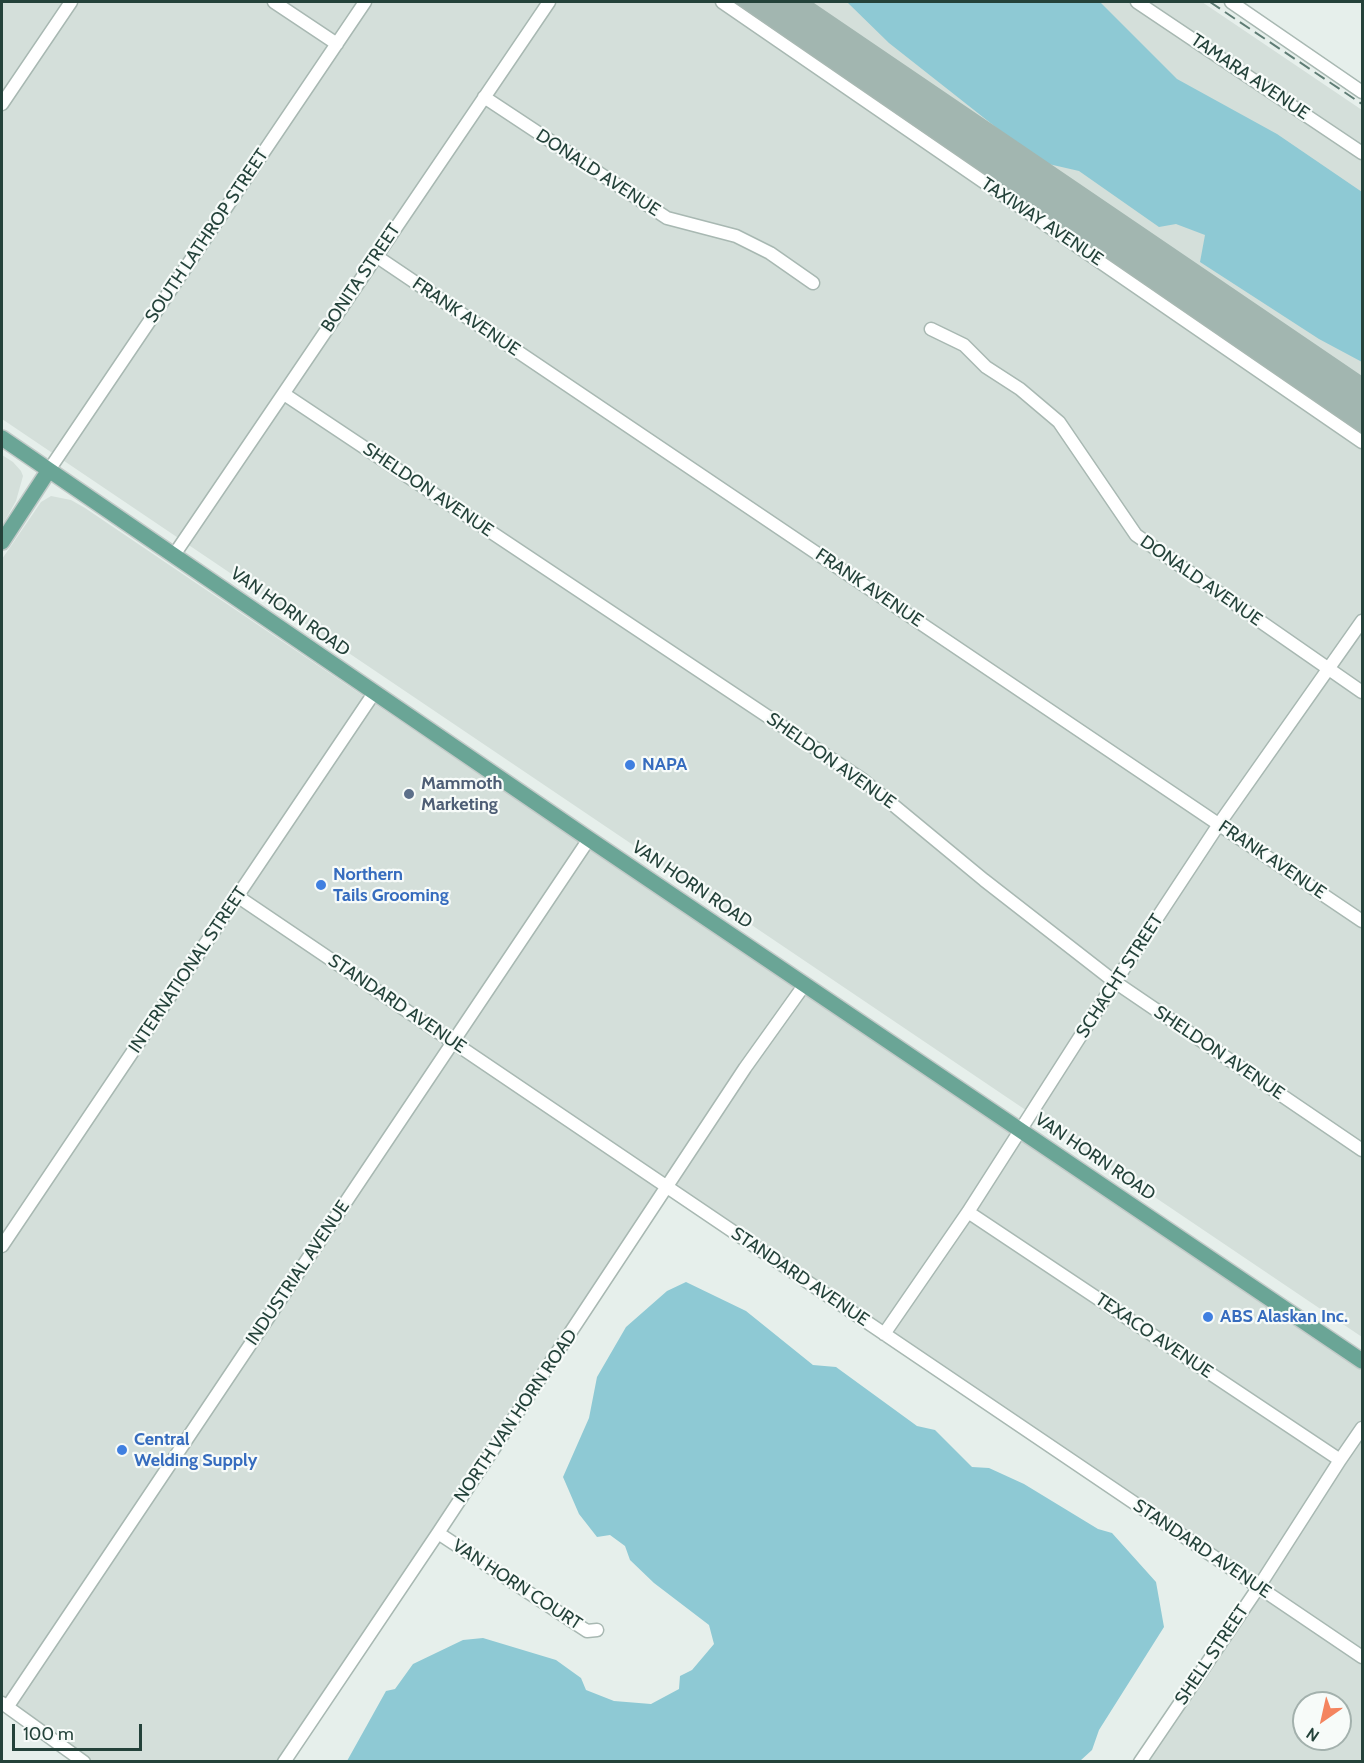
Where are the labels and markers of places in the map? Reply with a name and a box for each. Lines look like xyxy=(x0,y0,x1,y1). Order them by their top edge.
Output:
place label: NAPA xyxy=(642,754,687,776)
marker: NAPA xyxy=(623,758,637,772)
place label: Mammoth Marketing xyxy=(421,773,502,816)
marker: Mammoth Marketing xyxy=(402,787,416,801)
place label: Northern Tails Grooming xyxy=(333,864,449,906)
marker: Northern Tails Grooming xyxy=(314,878,328,892)
place label: ABS Alaskan Inc. xyxy=(1220,1306,1348,1328)
marker: ABS Alaskan Inc. xyxy=(1201,1310,1215,1324)
place label: Central Welding Supply xyxy=(134,1429,257,1472)
marker: Central Welding Supply xyxy=(115,1443,129,1457)

